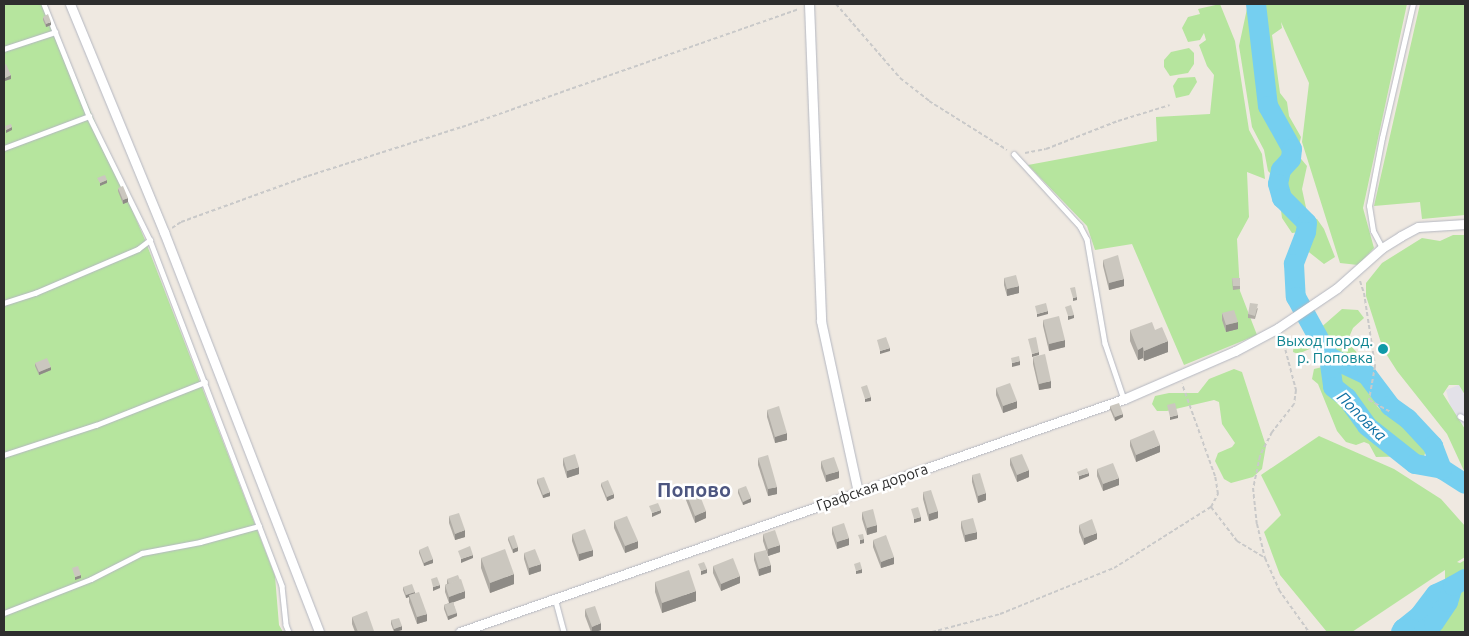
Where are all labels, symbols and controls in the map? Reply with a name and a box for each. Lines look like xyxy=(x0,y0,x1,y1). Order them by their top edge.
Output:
place label: Выход пород. р. Поповка xyxy=(1276,331,1373,366)
marker: Выход пород. р. Поповка xyxy=(1377,343,1389,355)
water label: Поповка xyxy=(1333,387,1391,445)
street label: Графская дорога xyxy=(814,459,930,515)
district label: Попово xyxy=(657,477,731,501)

